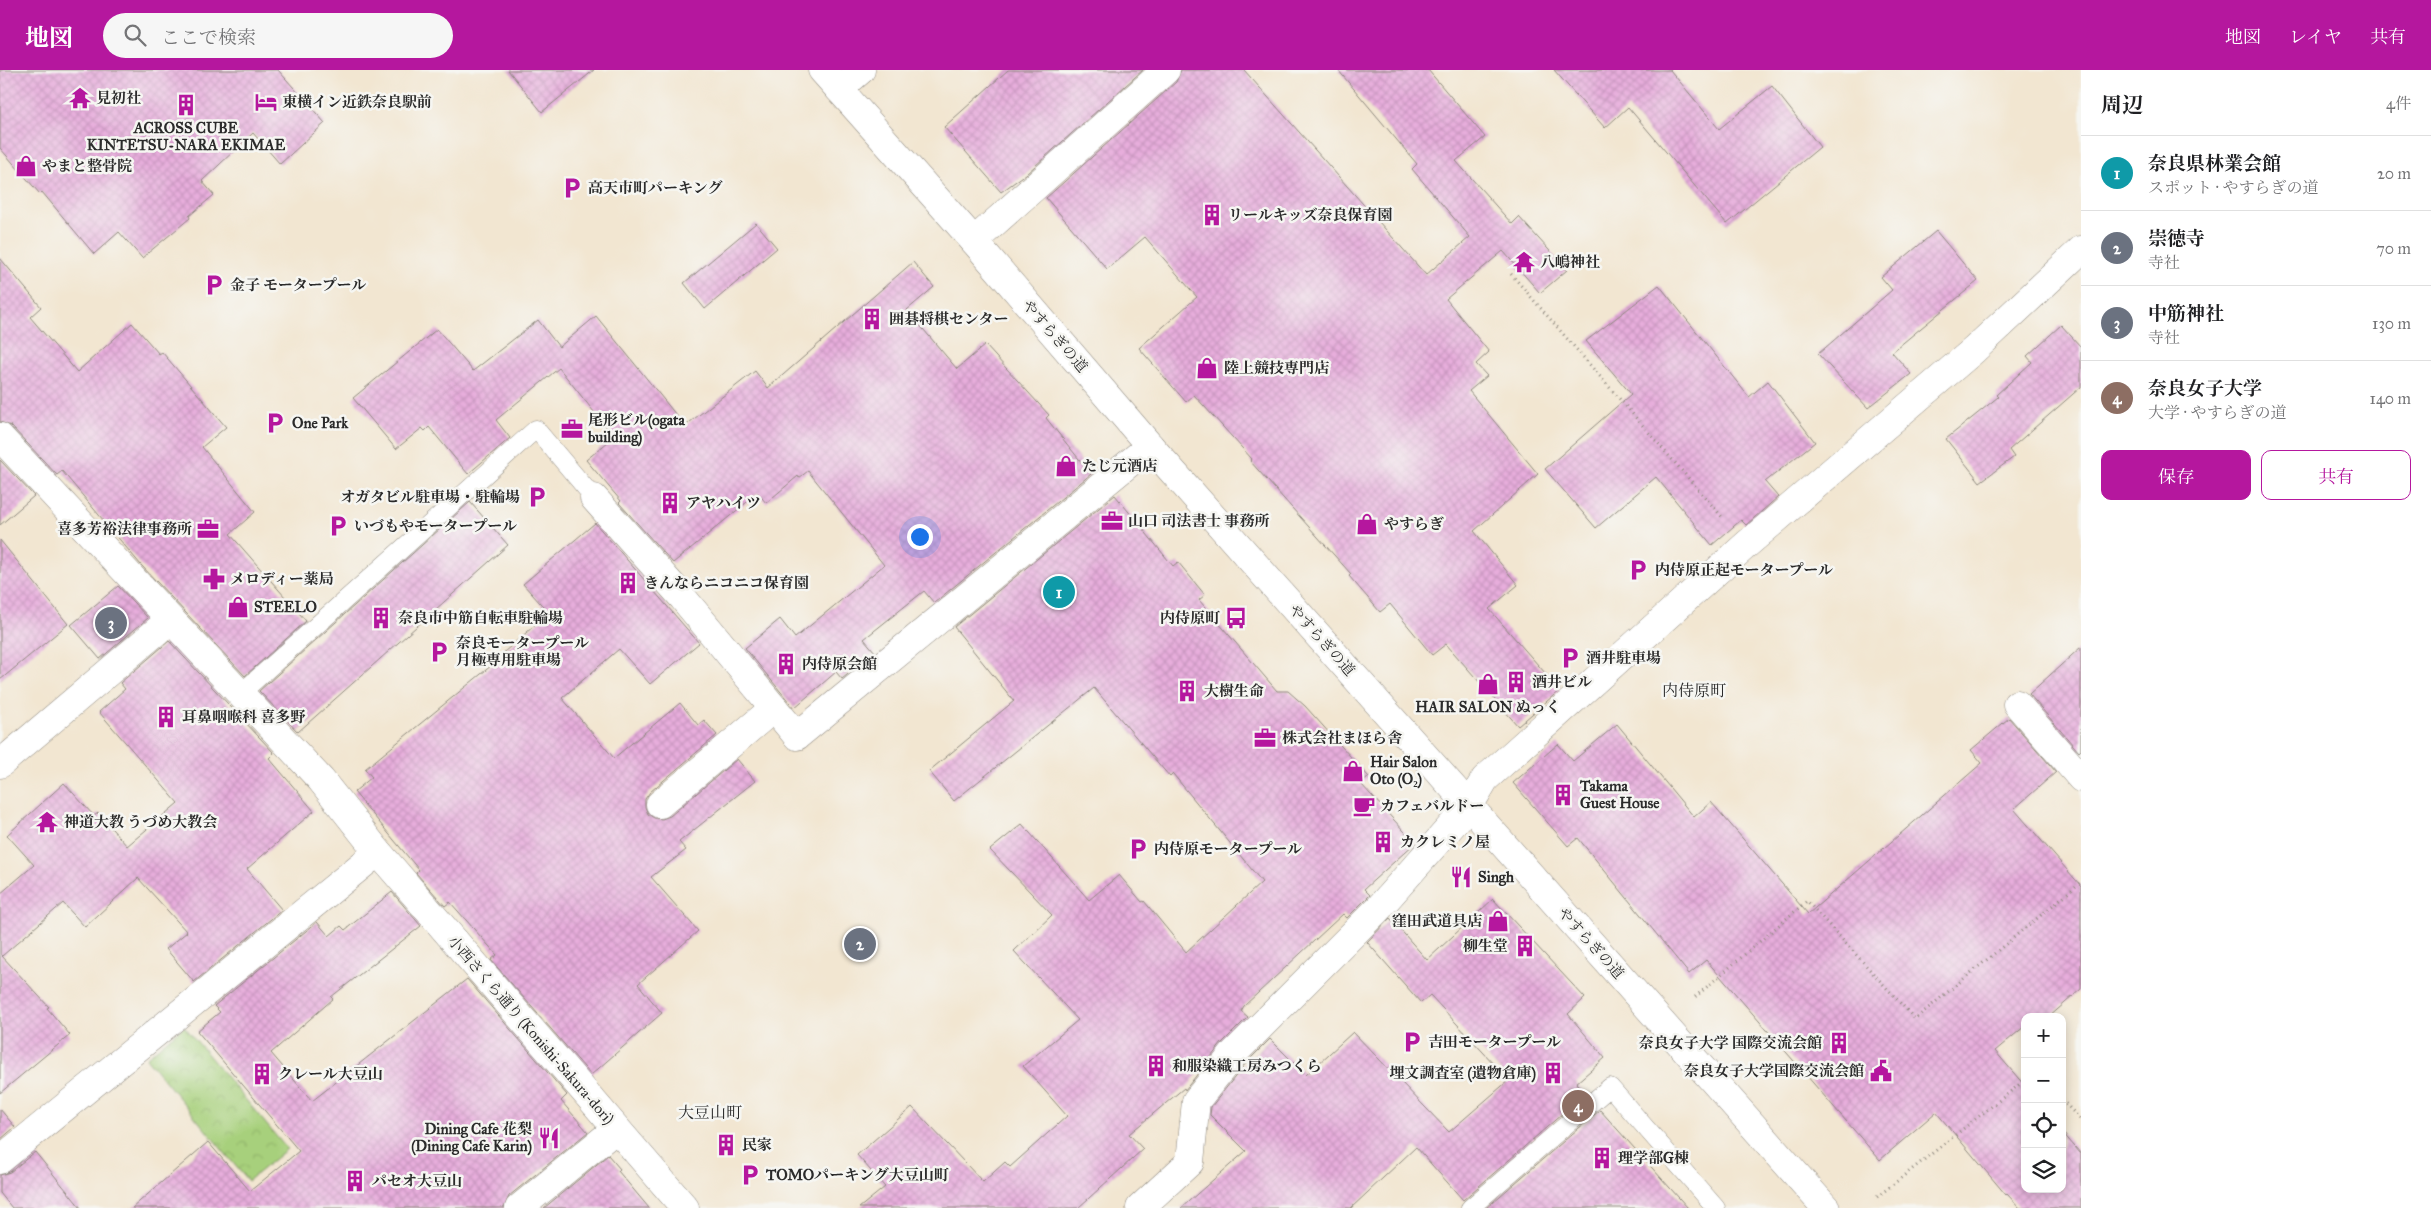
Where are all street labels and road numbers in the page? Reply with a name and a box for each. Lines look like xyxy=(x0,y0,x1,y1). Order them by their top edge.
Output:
street label: やすらぎの道 xyxy=(1019,296,1091,376)
street label: やすらぎの道 xyxy=(1285,601,1359,679)
street label: やすらぎの道 xyxy=(1554,904,1628,982)
street label: 小西さくら通り (Konishi-Sakura-dori) xyxy=(443,932,618,1129)

